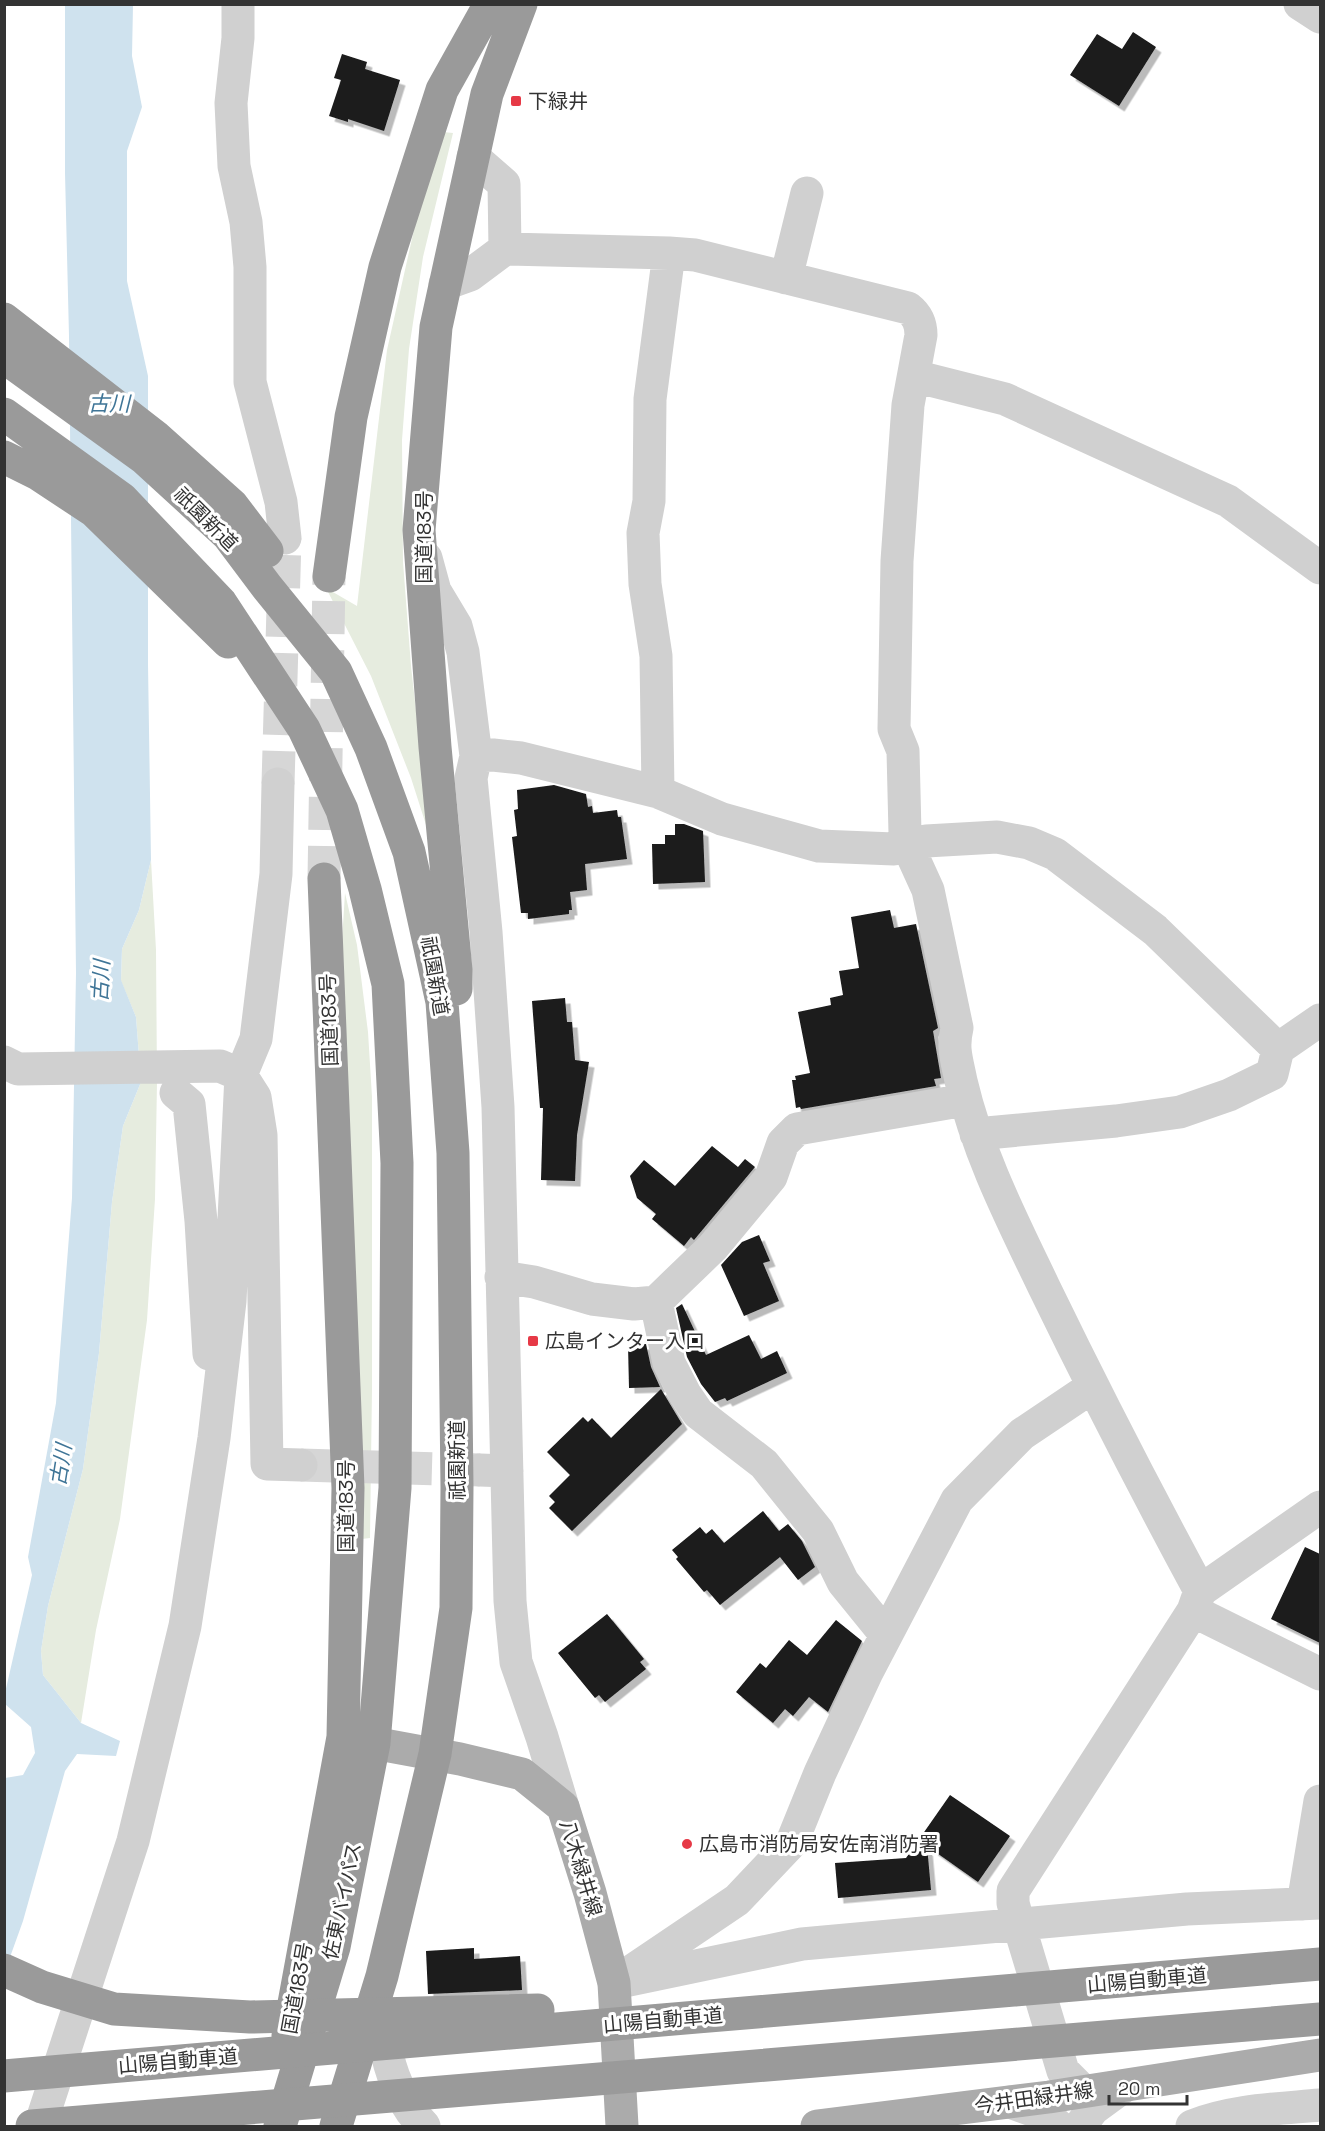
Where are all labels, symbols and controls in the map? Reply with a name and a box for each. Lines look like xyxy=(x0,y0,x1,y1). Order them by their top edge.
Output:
place label: 下緑井 xyxy=(528,88,588,114)
marker: 下緑井 xyxy=(509,94,523,108)
water label: 古川 xyxy=(88,390,132,417)
street label: 祇園新道 xyxy=(169,482,243,556)
street label: 国道183号 xyxy=(411,491,437,583)
street label: 祇園新道 xyxy=(415,934,455,1018)
water label: 古川 xyxy=(86,957,115,1003)
street label: 国道183号 xyxy=(314,973,344,1067)
place label: 広島インター入口 xyxy=(545,1328,705,1354)
marker: 広島インター入口 xyxy=(526,1334,540,1348)
street label: 祇園新道 xyxy=(444,1420,470,1500)
water label: 古川 xyxy=(44,1440,77,1488)
street label: 国道183号 xyxy=(333,1460,359,1552)
street label: 八木緑井線 xyxy=(554,1816,608,1920)
place label: 広島市消防局安佐南消防署 xyxy=(699,1831,939,1857)
marker: 広島市消防局安佐南消防署 xyxy=(680,1837,694,1851)
street label: 佐東バイパス xyxy=(317,1840,367,1962)
street label: 国道183号 xyxy=(276,1940,318,2036)
street label: 山陽自動車道 xyxy=(1086,1962,1208,1998)
street label: 山陽自動車道 xyxy=(602,2002,724,2038)
street label: 山陽自動車道 xyxy=(117,2043,239,2079)
scale bar xyxy=(1109,2068,1187,2106)
street label: 今井田緑井線 xyxy=(973,2077,1095,2119)
text: 20 m xyxy=(1118,2077,1161,2100)

